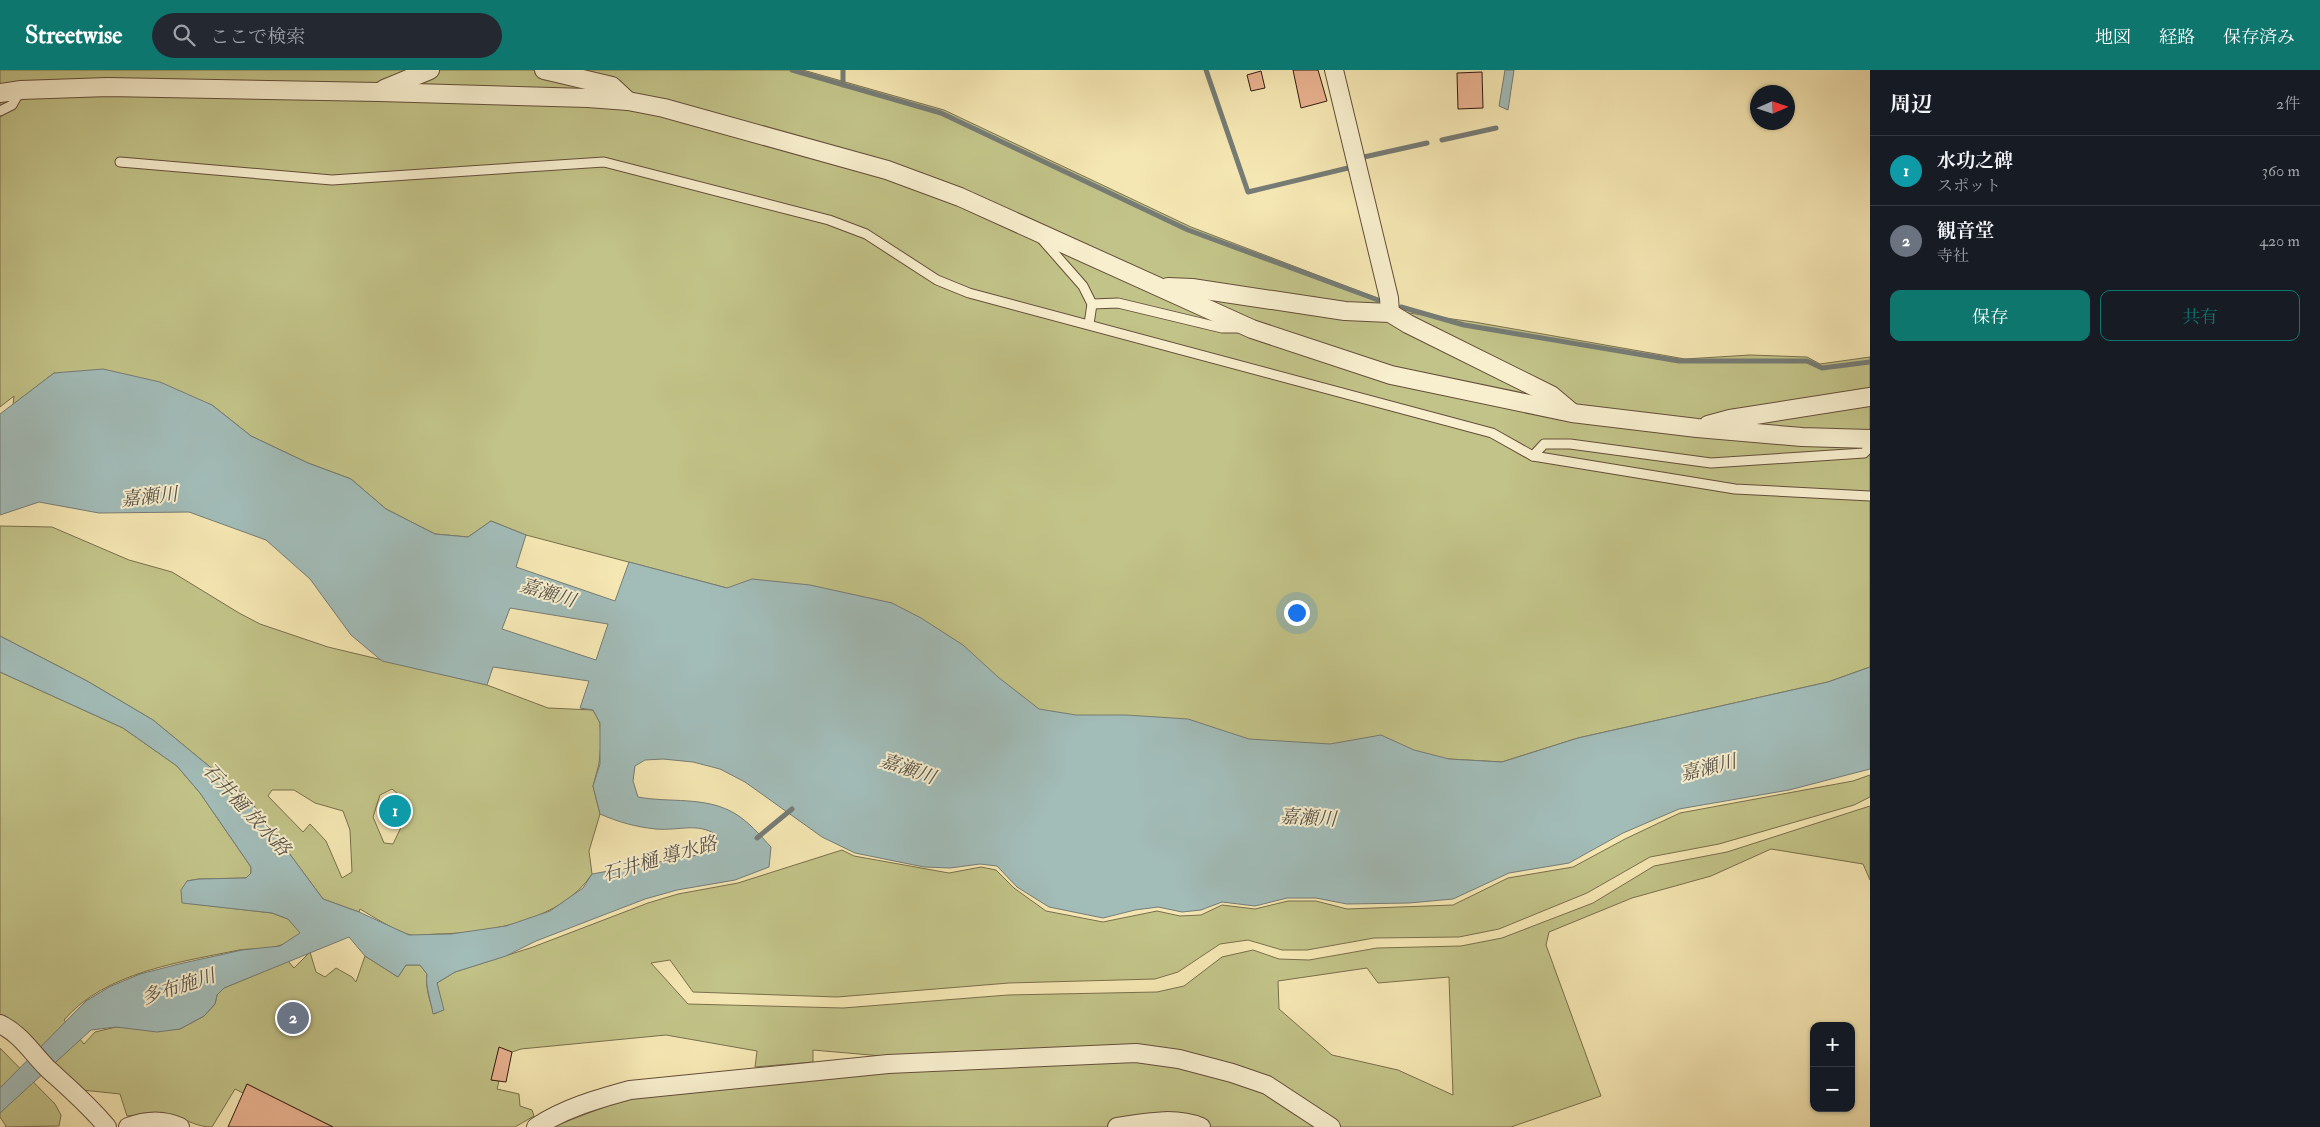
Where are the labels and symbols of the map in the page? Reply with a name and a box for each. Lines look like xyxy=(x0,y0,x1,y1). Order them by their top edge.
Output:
north arrow xyxy=(1750,85,1795,130)
water label: 嘉瀬川 xyxy=(119,482,181,512)
water label: 嘉瀬川 xyxy=(517,573,580,613)
your location xyxy=(1284,600,1310,626)
water label: 嘉瀬川 xyxy=(877,748,940,790)
water label: 嘉瀬川 xyxy=(1678,749,1741,787)
water label: 石井樋 放水路 xyxy=(197,758,297,862)
pin: 1 xyxy=(379,792,411,830)
water label: 嘉瀬川 xyxy=(1279,805,1339,832)
water label: 石井樋 導水路 xyxy=(599,831,721,887)
water label: 多布施川 xyxy=(138,963,220,1010)
pin: 2 xyxy=(277,999,309,1037)

